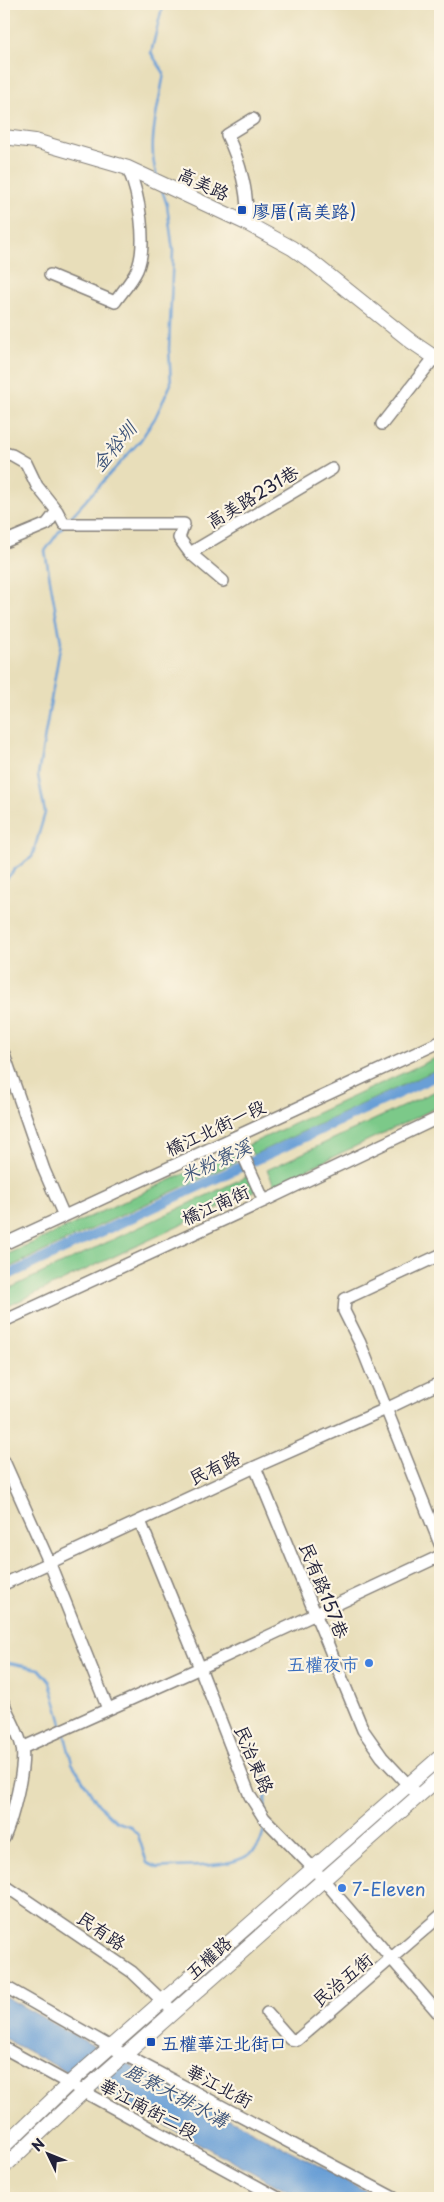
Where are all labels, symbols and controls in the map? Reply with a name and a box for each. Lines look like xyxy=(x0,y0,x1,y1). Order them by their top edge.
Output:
street label: 高美路 xyxy=(174,159,234,207)
place label: 廖厝(高美路) xyxy=(252,197,356,224)
marker: 廖厝(高美路) xyxy=(236,204,248,216)
water label: 金裕圳 xyxy=(84,414,143,477)
street label: 高美路231巷 xyxy=(201,458,303,534)
street label: 橋江北街一段 xyxy=(160,1092,270,1162)
water label: 米粉寮溪 xyxy=(175,1131,256,1189)
street label: 橋江南街 xyxy=(177,1177,253,1231)
street label: 民有路 xyxy=(184,1443,244,1491)
street label: 民有路157巷 xyxy=(293,1538,357,1642)
place label: 五權夜市 xyxy=(287,1650,359,1677)
marker: 五權夜市 xyxy=(363,1657,375,1669)
street label: 民治東路 xyxy=(229,1721,281,1797)
place label: 7-Eleven xyxy=(352,1875,426,1902)
marker: 7-Eleven xyxy=(336,1882,348,1894)
street label: 民有路 xyxy=(72,1904,132,1956)
street label: 五權路 xyxy=(179,1929,237,1985)
street label: 民治五街 xyxy=(306,1946,378,2012)
place label: 五權華江北街口 xyxy=(161,2029,287,2056)
marker: 五權華江北街口 xyxy=(145,2036,157,2048)
water label: 鹿寮大排水溝 xyxy=(120,2055,236,2134)
street label: 華江北街 xyxy=(182,2056,258,2114)
street label: 華江南街二段 xyxy=(95,2071,203,2145)
north arrow xyxy=(22,2130,72,2180)
text: N xyxy=(27,2134,50,2156)

